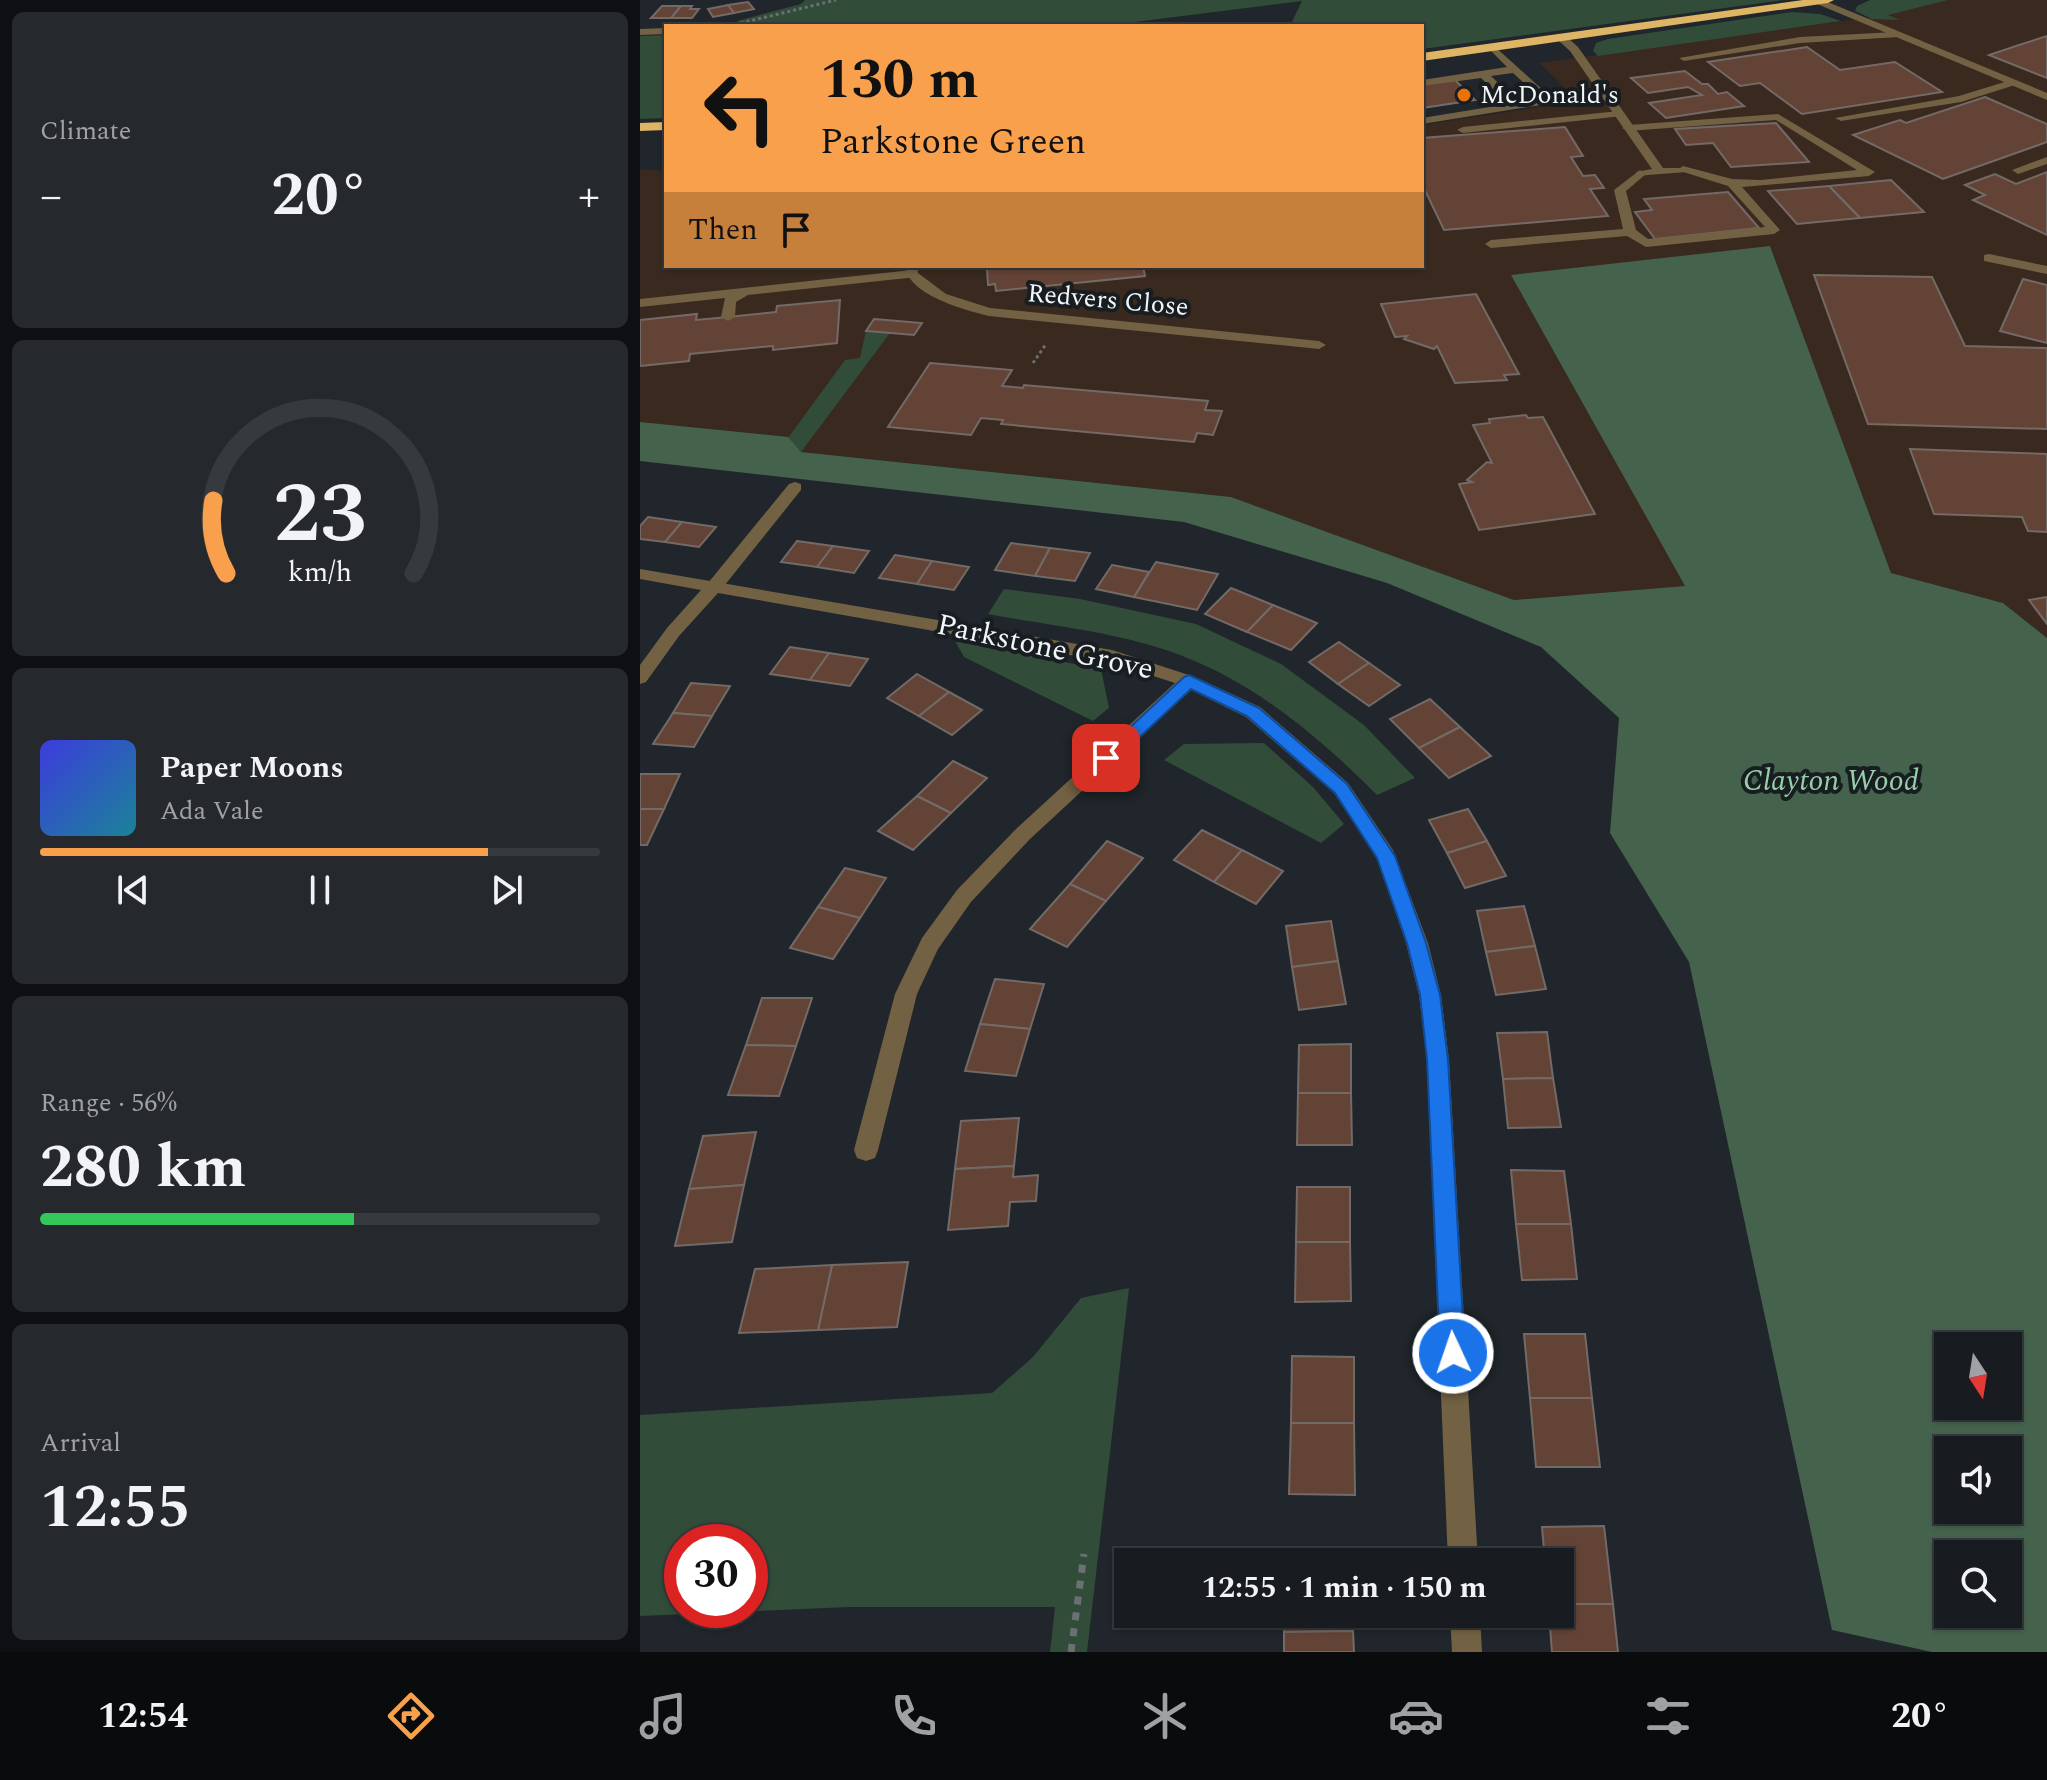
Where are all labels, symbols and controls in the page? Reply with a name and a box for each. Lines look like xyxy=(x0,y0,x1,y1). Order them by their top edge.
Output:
text: 130 m xyxy=(820,38,979,123)
icon: left xyxy=(688,56,792,160)
place label: McDonald's xyxy=(1480,75,1619,115)
marker: McDonald's xyxy=(1455,86,1473,104)
text: Climate xyxy=(40,111,131,151)
text: Parkstone Green xyxy=(820,115,1086,170)
text: 20° xyxy=(271,150,369,242)
text: − xyxy=(40,163,62,230)
text: + xyxy=(578,163,600,230)
text: Then xyxy=(688,207,758,253)
icon: arrive xyxy=(774,208,818,252)
street label: Redvers Close xyxy=(1026,273,1190,327)
text: 23 xyxy=(273,452,367,579)
text: km/h xyxy=(288,551,352,594)
street label: Parkstone Grove xyxy=(932,602,1158,692)
pin xyxy=(1072,724,1140,792)
icon: arrive xyxy=(1084,736,1128,780)
text: Paper Moons xyxy=(160,745,344,791)
park label: Clayton Wood xyxy=(1743,758,1919,804)
text: Ada Vale xyxy=(160,791,263,831)
icon: previous xyxy=(111,868,155,912)
icon: pause xyxy=(298,868,342,912)
icon: next xyxy=(485,868,529,912)
text: Range · 56% xyxy=(40,1083,177,1123)
text: 280 km xyxy=(40,1122,246,1214)
position arrow xyxy=(1411,1311,1495,1395)
north arrow xyxy=(1934,1332,2022,1420)
map controls xyxy=(1934,1332,2022,1628)
text: Arrival xyxy=(40,1423,121,1463)
button: sound xyxy=(1934,1436,2022,1524)
text: 12:55 xyxy=(40,1462,191,1554)
speed limit sign: 30 xyxy=(664,1524,768,1628)
button: search xyxy=(1934,1540,2022,1628)
text: 12:55 · 1 min · 150 m xyxy=(1201,1565,1487,1611)
icon: directions xyxy=(383,1688,439,1744)
icon: music xyxy=(635,1688,691,1744)
icon: phone xyxy=(886,1688,942,1744)
icon: climate xyxy=(1137,1688,1193,1744)
icon: car xyxy=(1388,1688,1444,1744)
icon: filters xyxy=(1640,1688,1696,1744)
text: 12:54 xyxy=(98,1689,188,1744)
text: 20° xyxy=(1891,1689,1949,1744)

